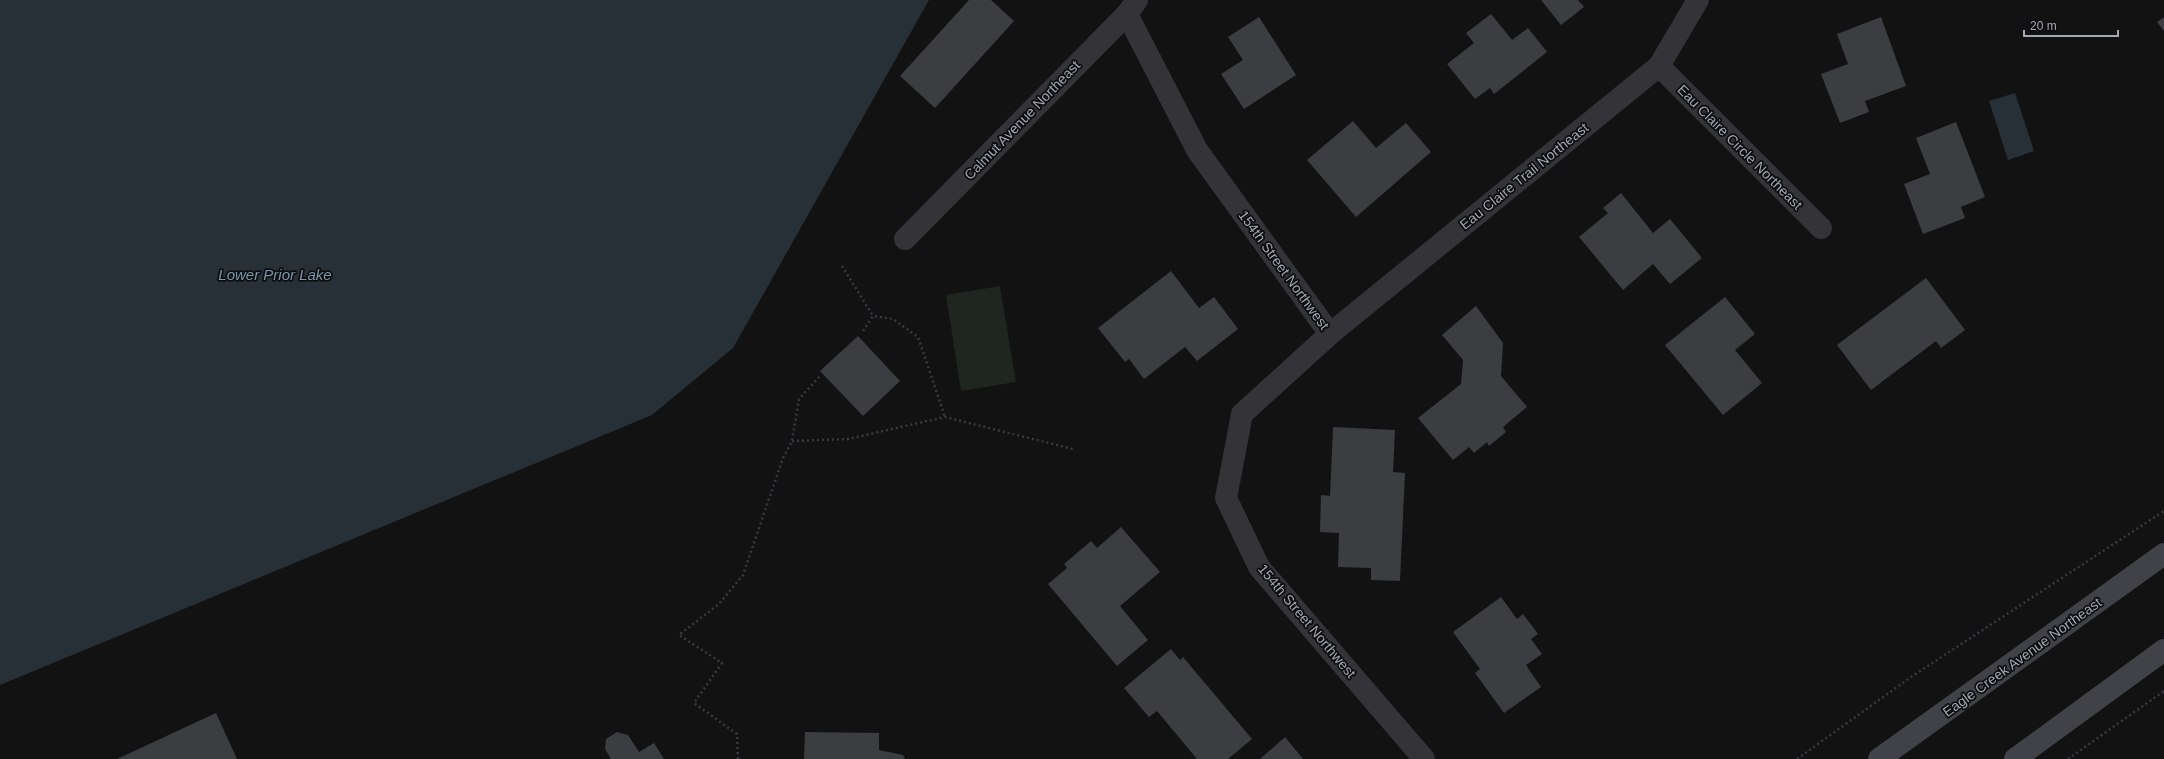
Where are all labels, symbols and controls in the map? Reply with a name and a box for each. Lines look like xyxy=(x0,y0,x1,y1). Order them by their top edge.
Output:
scale bar xyxy=(2024,12,2118,38)
text: 20 m xyxy=(2030,19,2057,33)
street label: Calmut Avenue Northeast xyxy=(961,57,1083,183)
street label: Eau Claire Circle Northeast xyxy=(1674,81,1806,213)
street label: Eau Claire Trail Northeast xyxy=(1457,119,1591,233)
street label: 154th Street Northwest xyxy=(1235,207,1333,333)
water label: Lower Prior Lake xyxy=(218,266,332,283)
street label: 154th Street Northwest xyxy=(1255,561,1359,681)
street label: Eagle Creek Avenue Northeast xyxy=(1940,594,2104,720)

